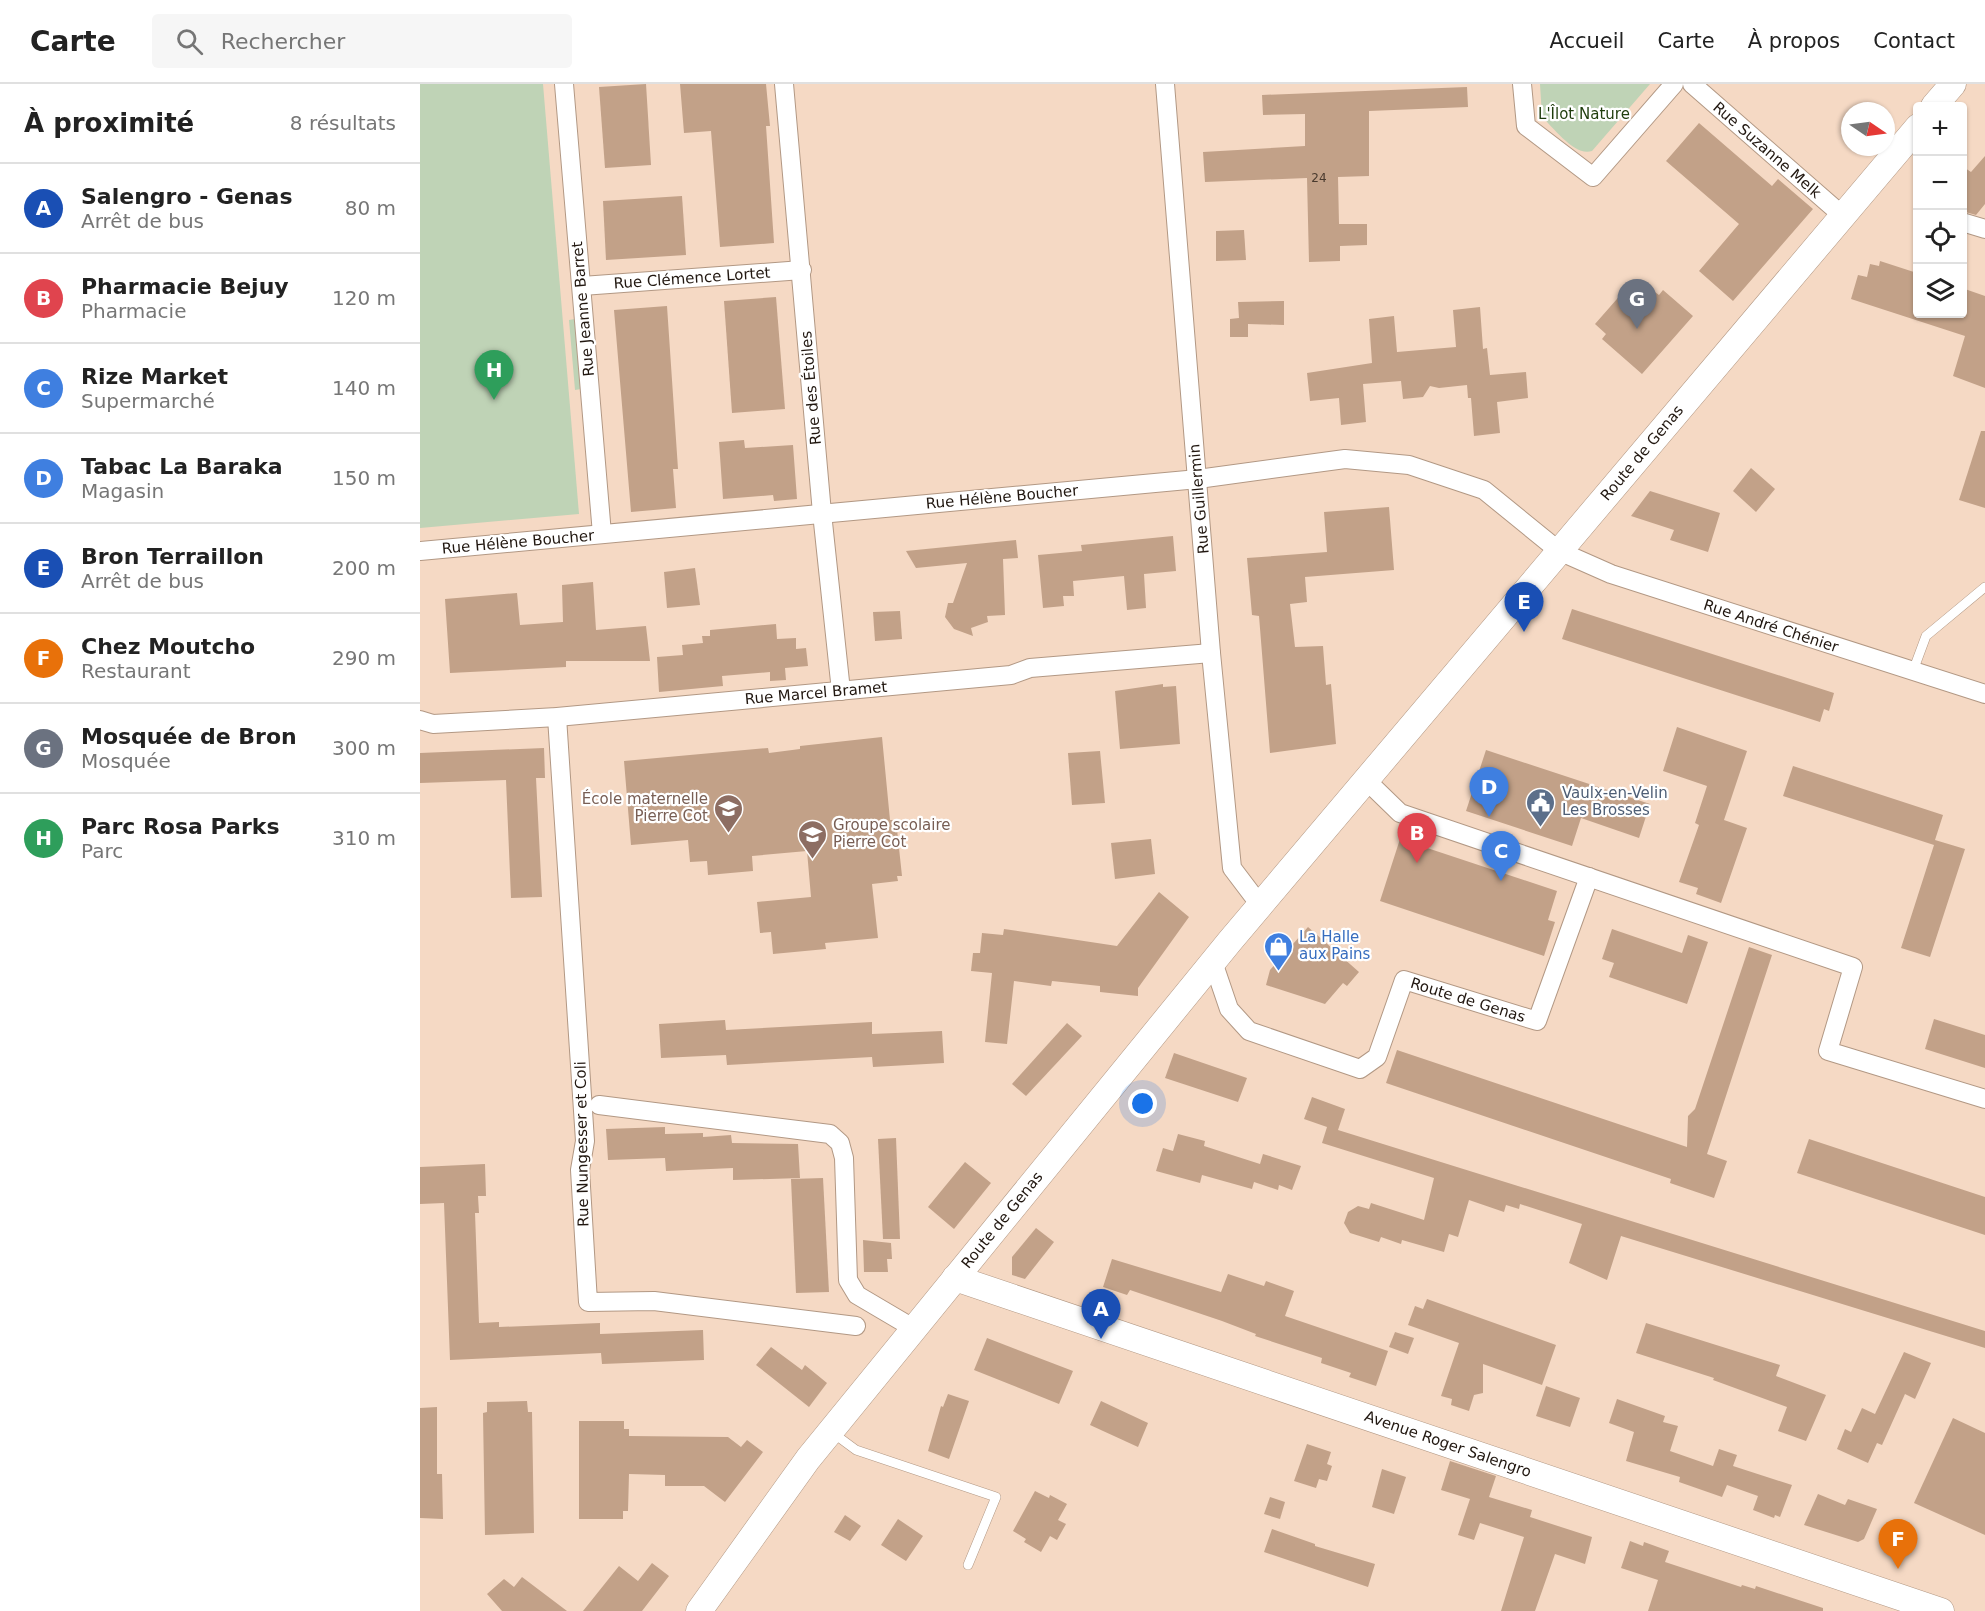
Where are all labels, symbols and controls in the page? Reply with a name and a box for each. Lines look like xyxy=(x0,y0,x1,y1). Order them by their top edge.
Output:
search box xyxy=(152,14,572,68)
text: Carte xyxy=(30,25,116,58)
icon: search xyxy=(173,25,206,58)
text: Rechercher xyxy=(221,29,345,54)
text: Accueil xyxy=(1549,29,1624,53)
text: Carte xyxy=(1657,29,1715,53)
text: À propos xyxy=(1748,29,1840,53)
text: Contact xyxy=(1873,29,1955,53)
street label: Rue Suzanne Melk xyxy=(1709,98,1825,202)
north arrow xyxy=(1841,102,1895,156)
map controls xyxy=(1913,102,1967,318)
button: + xyxy=(1913,102,1967,156)
park label: L'Îlot Nature xyxy=(1538,104,1630,123)
text: À proximité xyxy=(24,108,194,138)
text: 8 résultats xyxy=(290,111,396,135)
button: − xyxy=(1913,156,1967,210)
house number: 24 xyxy=(1311,171,1327,185)
text: Salengro - Genas xyxy=(81,184,293,209)
text: A xyxy=(36,196,51,220)
text: 80 m xyxy=(345,196,396,220)
text: Arrêt de bus xyxy=(81,209,204,233)
button: locate xyxy=(1913,210,1967,264)
street label: Rue Jeanne Barret xyxy=(568,241,598,377)
street label: Rue Clémence Lortet xyxy=(613,264,771,292)
button: layers xyxy=(1913,264,1967,318)
text: Pharmacie Bejuy xyxy=(81,274,289,299)
pin: G xyxy=(1618,280,1656,329)
text: B xyxy=(36,286,51,310)
text: 120 m xyxy=(332,286,396,310)
text: Pharmacie xyxy=(81,299,186,323)
street label: Rue des Étoiles xyxy=(796,330,825,446)
pin: H xyxy=(474,350,514,400)
text: Rize Market xyxy=(81,364,228,389)
text: C xyxy=(36,376,51,400)
text: 140 m xyxy=(332,376,396,400)
text: Supermarché xyxy=(81,389,215,413)
street label: Route de Genas xyxy=(1597,401,1687,504)
street label: Rue Guillermin xyxy=(1185,443,1213,555)
text: Tabac La Baraka xyxy=(81,454,283,479)
text: D xyxy=(35,466,52,490)
text: 150 m xyxy=(332,466,396,490)
text: Magasin xyxy=(81,479,164,503)
street label: Rue Hélène Boucher xyxy=(925,481,1080,513)
street label: Rue Hélène Boucher xyxy=(441,526,596,558)
text: Bron Terraillon xyxy=(81,544,264,569)
text: E xyxy=(37,556,50,580)
text: 200 m xyxy=(332,556,396,580)
text: Arrêt de bus xyxy=(81,569,204,593)
pin: E xyxy=(1504,582,1544,632)
street label: Rue André Chénier xyxy=(1701,596,1841,657)
text: Chez Moutcho xyxy=(81,634,255,659)
text: F xyxy=(37,646,50,670)
text: 290 m xyxy=(332,646,396,670)
text: Restaurant xyxy=(81,659,191,683)
street label: Rue Marcel Bramet xyxy=(744,678,888,708)
text: Mosquée de Bron xyxy=(81,724,297,749)
text: G xyxy=(35,736,52,760)
text: 300 m xyxy=(332,736,396,760)
text: Mosquée xyxy=(81,749,171,773)
pin: D xyxy=(1470,768,1508,817)
place label: Vaulx-en-Velin Les Brosses xyxy=(1562,784,1668,819)
public building icon: Vaulx-en-Velin Les Brosses xyxy=(1525,786,1557,828)
place label: École maternelle Pierre Cot xyxy=(582,789,708,825)
school or university icon: École maternelle Pierre Cot xyxy=(713,792,745,834)
text: Parc Rosa Parks xyxy=(81,814,280,839)
pin: B xyxy=(1398,814,1436,863)
place label: Groupe scolaire Pierre Cot xyxy=(833,816,951,851)
school or university icon: Groupe scolaire Pierre Cot xyxy=(796,818,828,860)
text: H xyxy=(35,826,52,850)
text: 310 m xyxy=(332,826,396,850)
pin: C xyxy=(1482,832,1520,881)
text: Parc xyxy=(81,839,123,863)
place label: La Halle aux Pains xyxy=(1299,928,1371,963)
shop icon: La Halle aux Pains xyxy=(1262,930,1294,972)
street label: Route de Genas xyxy=(1408,974,1528,1026)
street label: Rue Nungesser et Coli xyxy=(572,1061,592,1227)
your location xyxy=(1128,1089,1157,1118)
street label: Route de Genas xyxy=(957,1168,1047,1272)
pin: A xyxy=(1082,1290,1120,1339)
street label: Avenue Roger Salengro xyxy=(1362,1407,1534,1481)
pin: F xyxy=(1878,1520,1918,1569)

